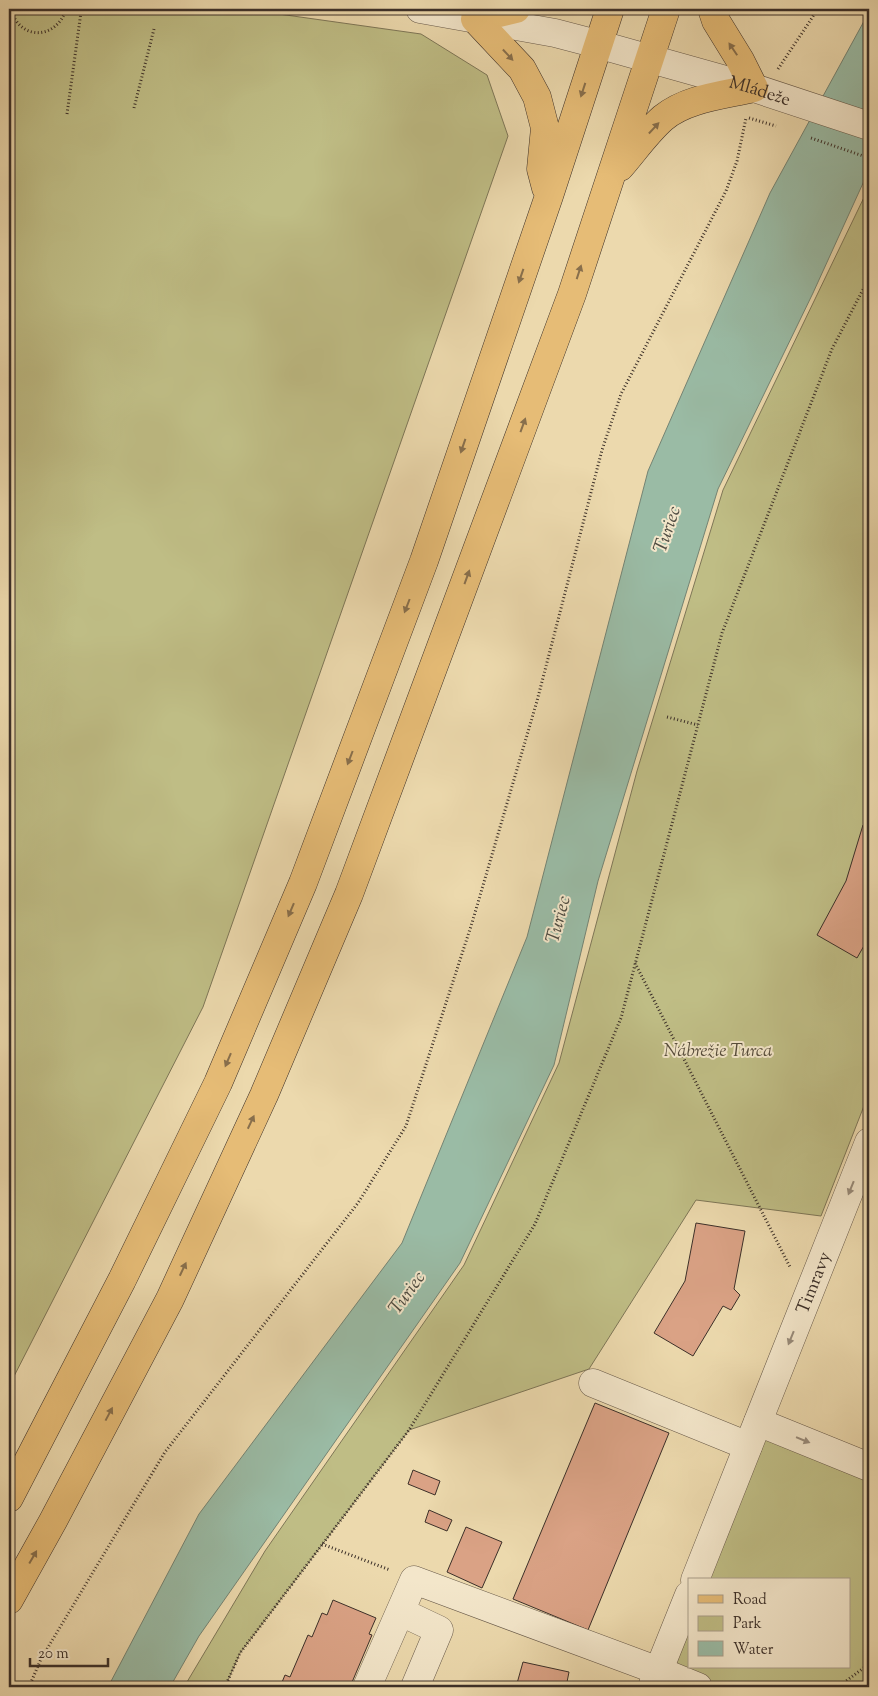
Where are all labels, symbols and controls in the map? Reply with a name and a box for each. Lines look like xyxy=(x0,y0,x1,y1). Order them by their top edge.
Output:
one-way arrow xyxy=(728,42,738,55)
one-way arrow xyxy=(502,49,514,61)
street label: Mládeže xyxy=(726,71,794,114)
one-way arrow xyxy=(578,83,586,98)
one-way arrow xyxy=(648,122,660,134)
one-way arrow xyxy=(576,265,583,280)
one-way arrow xyxy=(517,268,525,283)
one-way arrow xyxy=(519,417,527,432)
one-way arrow xyxy=(459,439,467,454)
water label: Turiec xyxy=(648,503,689,557)
one-way arrow xyxy=(464,570,471,585)
one-way arrow xyxy=(403,599,411,614)
one-way arrow xyxy=(346,751,353,766)
water label: Turiec xyxy=(540,893,579,946)
one-way arrow xyxy=(287,903,295,917)
park label: Nábrežie Turca xyxy=(664,1039,772,1065)
one-way arrow xyxy=(223,1052,231,1067)
one-way arrow xyxy=(248,1115,256,1129)
one-way arrow xyxy=(847,1180,854,1195)
street label: Timravy xyxy=(791,1248,839,1318)
one-way arrow xyxy=(179,1262,187,1276)
water label: Turiec xyxy=(383,1266,433,1321)
one-way arrow xyxy=(787,1331,794,1346)
one-way arrow xyxy=(105,1407,113,1421)
one-way arrow xyxy=(796,1437,810,1445)
one-way arrow xyxy=(28,1551,37,1564)
legend xyxy=(688,1578,850,1668)
text: Road xyxy=(733,1590,767,1611)
text: Park xyxy=(733,1614,762,1635)
scale bar xyxy=(30,1636,108,1668)
text: Water xyxy=(733,1640,774,1661)
text: 20 m xyxy=(38,1644,69,1665)

